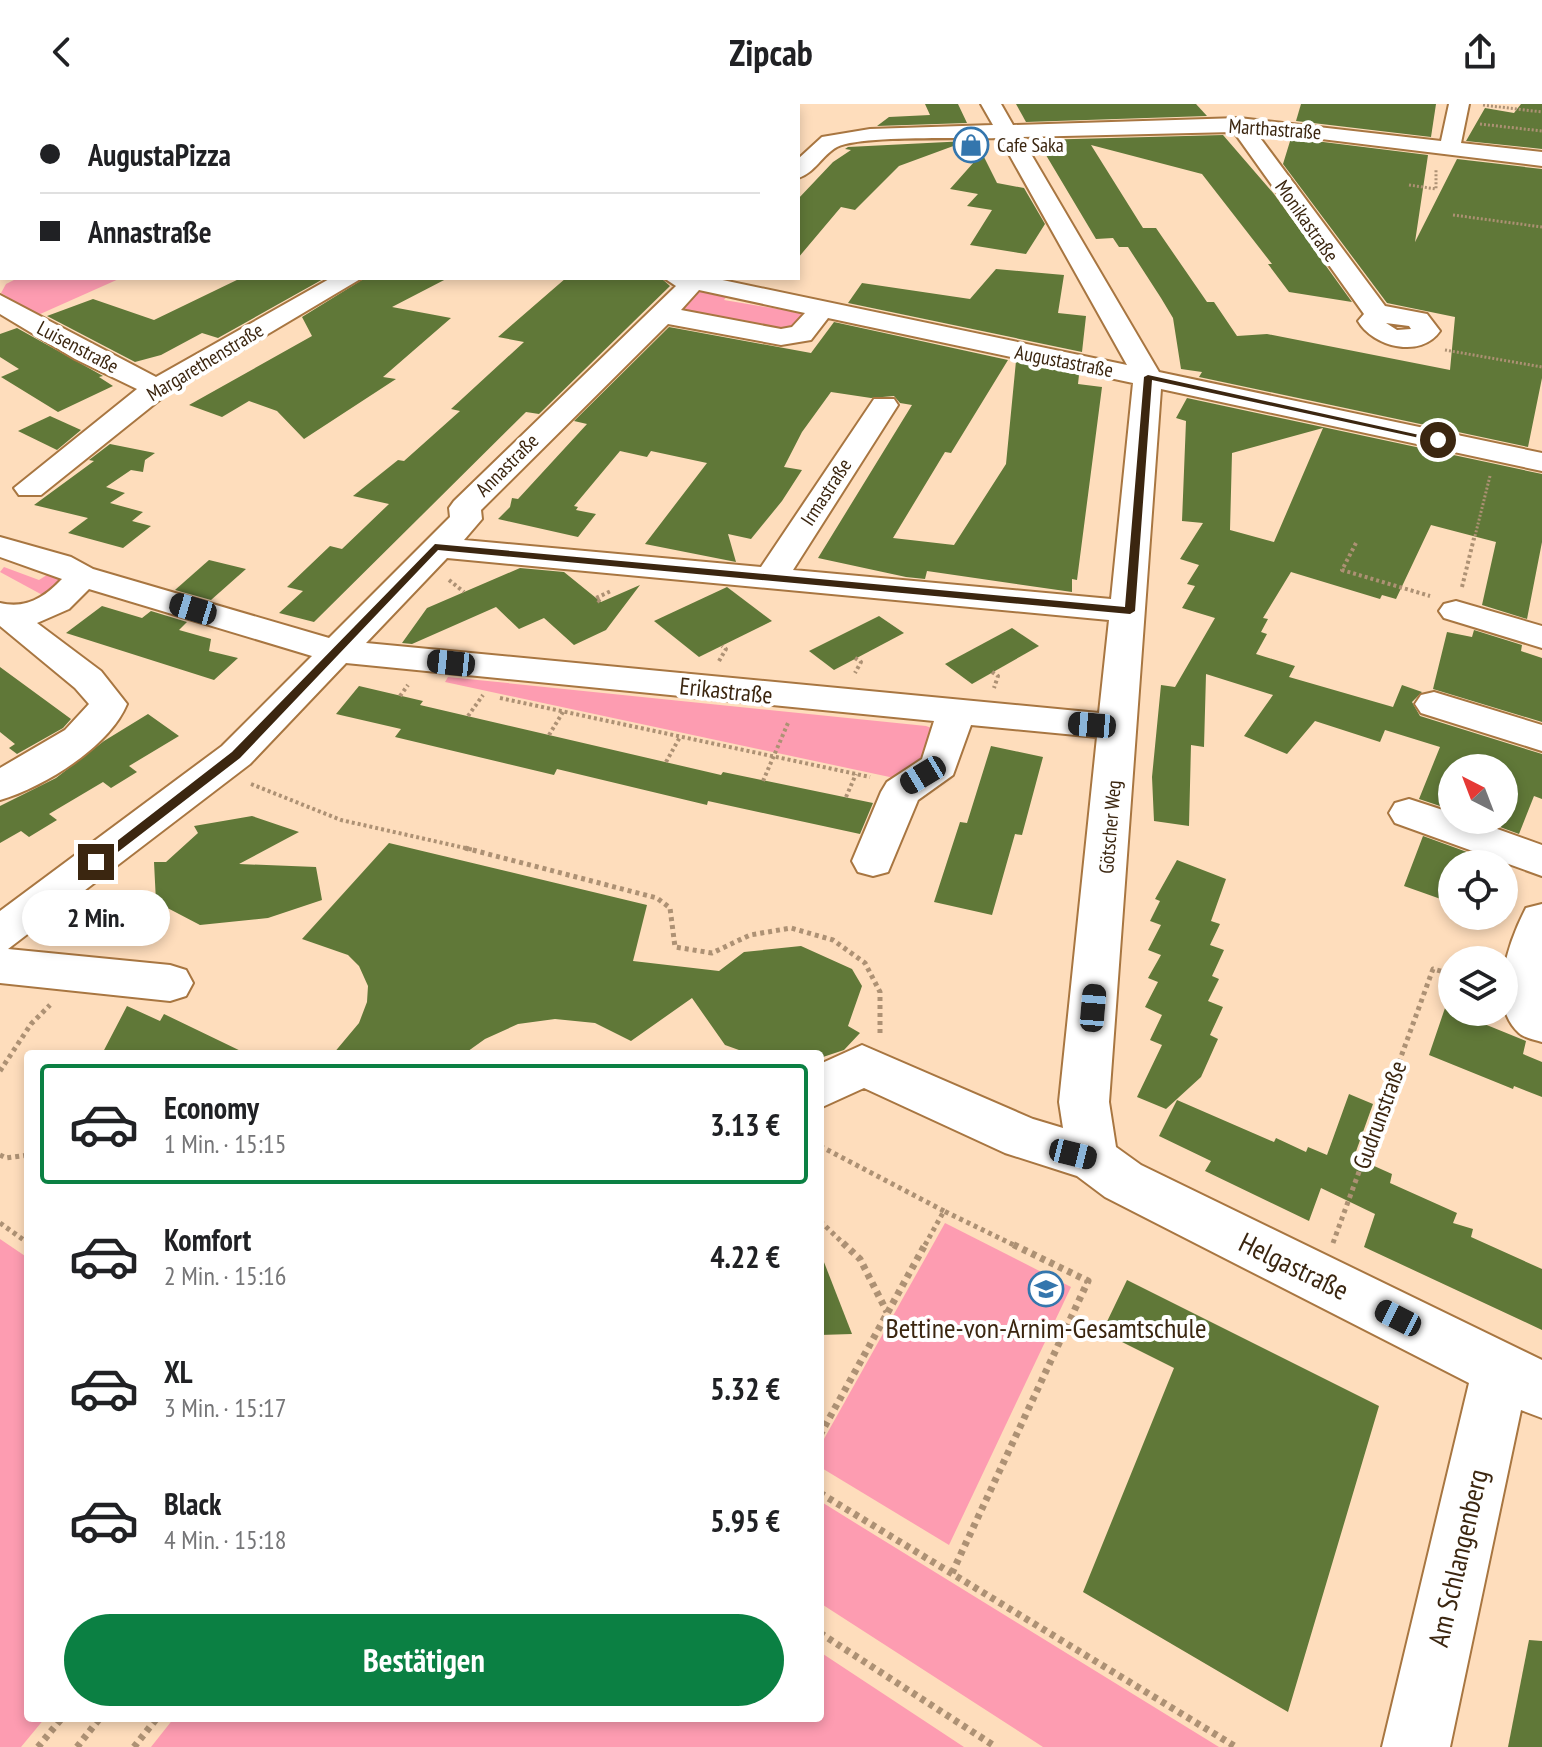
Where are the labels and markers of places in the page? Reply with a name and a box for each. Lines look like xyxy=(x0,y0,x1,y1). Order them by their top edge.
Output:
shop icon: Cafe Saka xyxy=(952,126,990,164)
place label: Cafe Saka xyxy=(997,132,1064,158)
school or university icon: Bettine-von-Arnim-Gesamtschule xyxy=(1027,1270,1065,1308)
place label: Bettine-von-Arnim-Gesamtschule xyxy=(885,1309,1207,1346)

